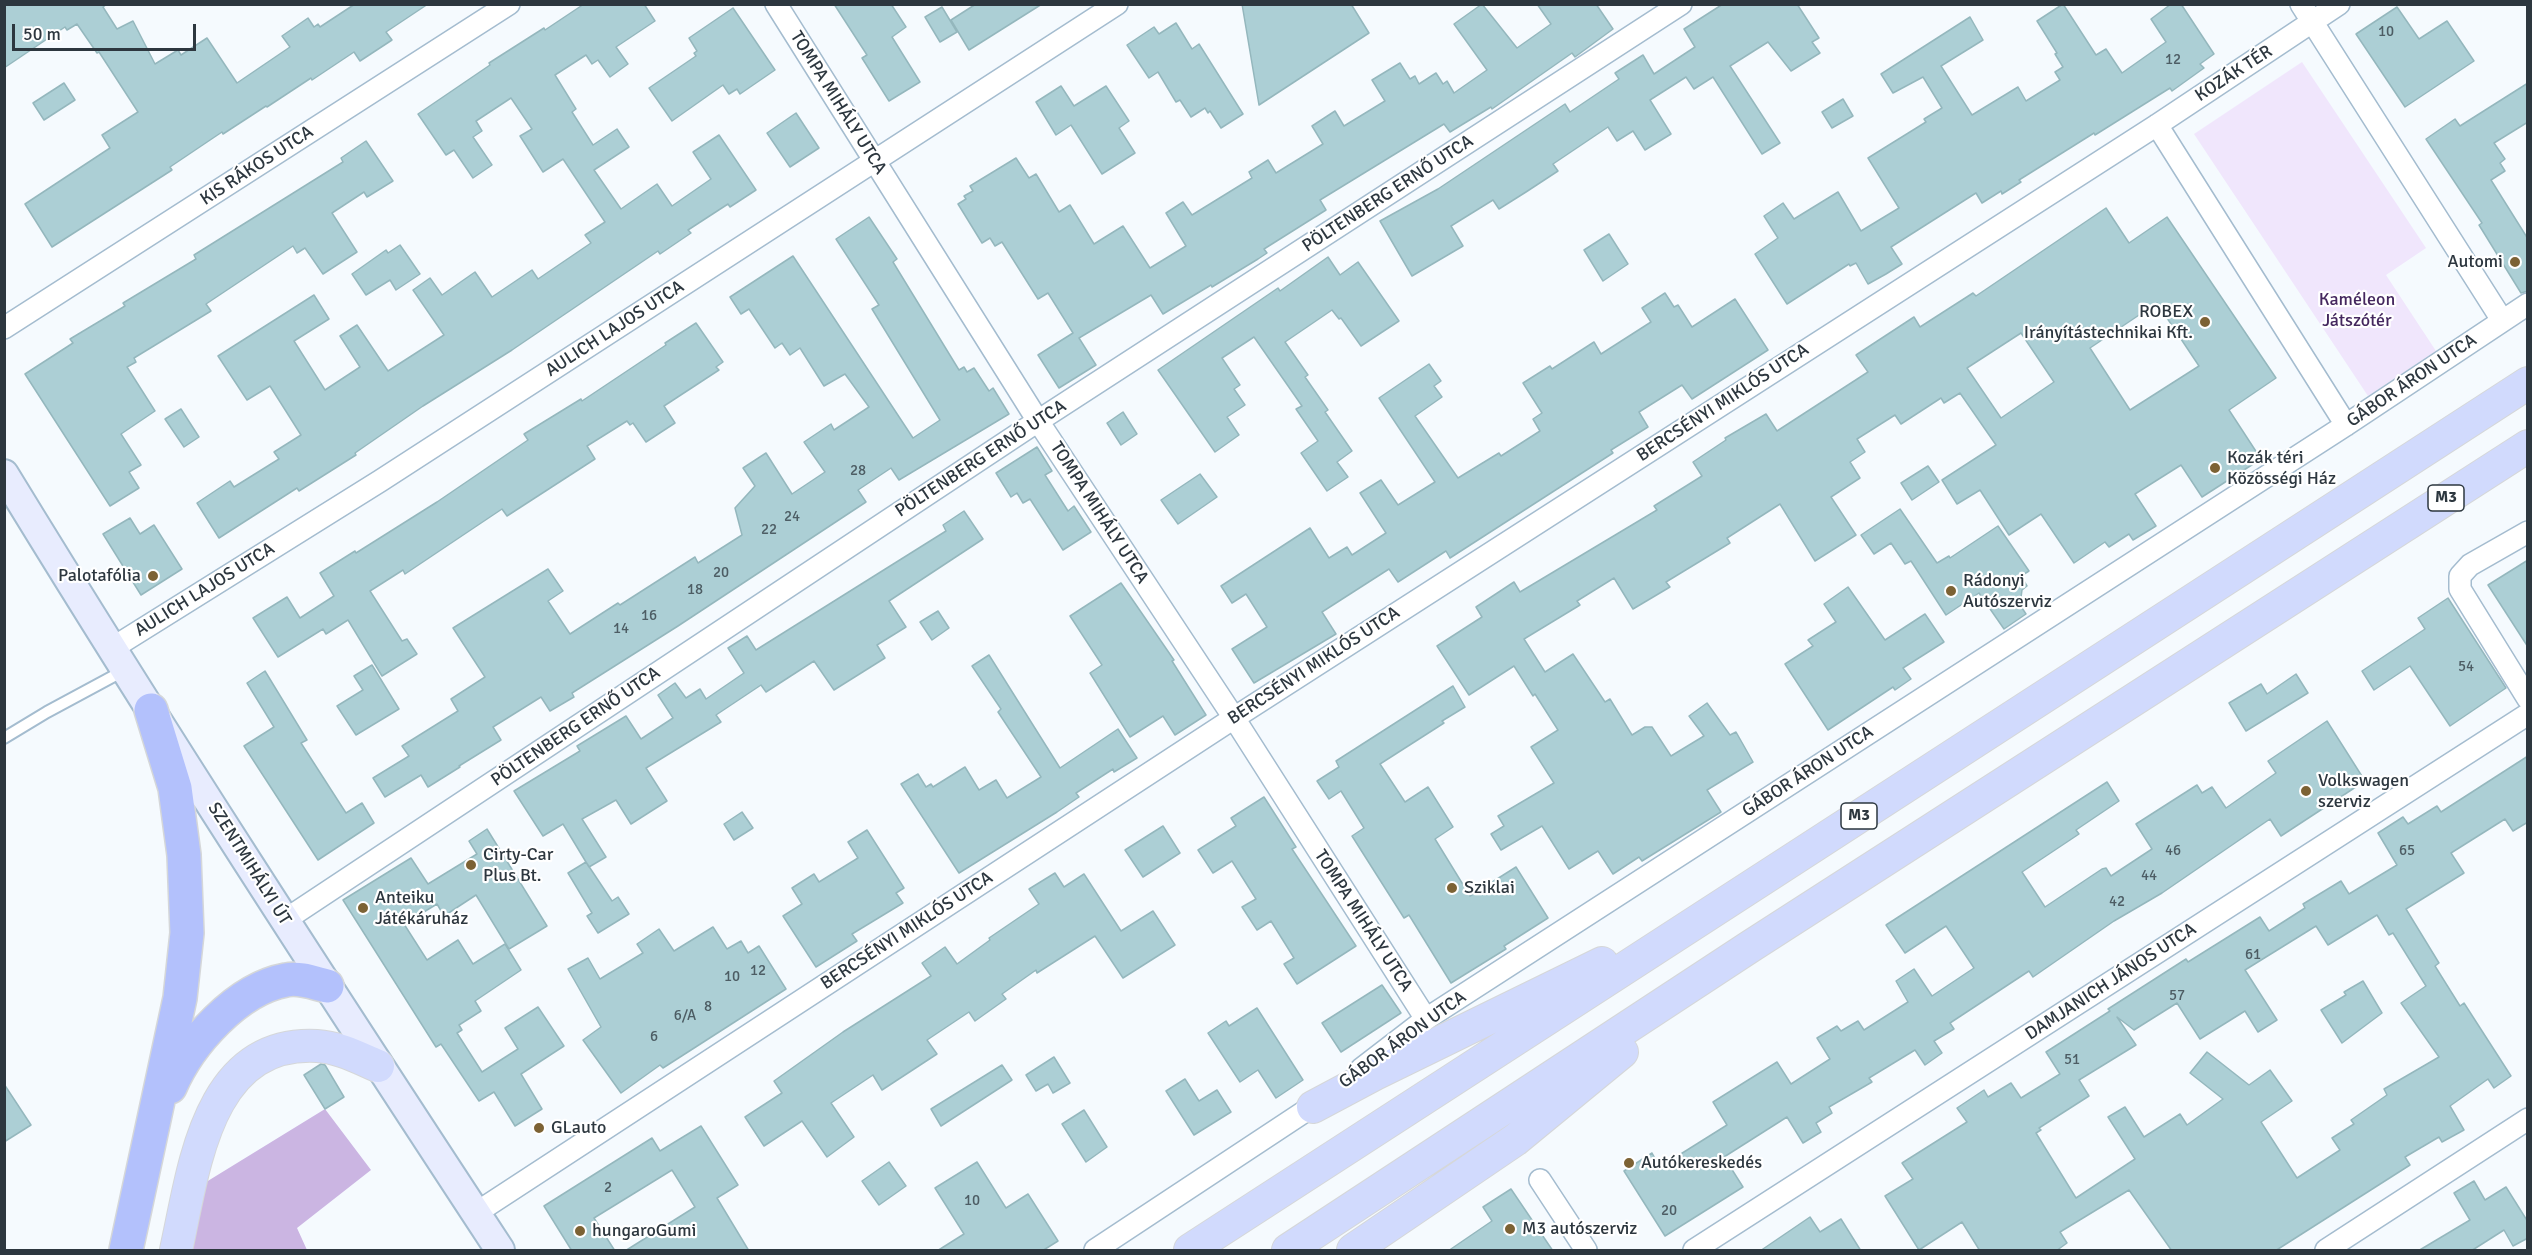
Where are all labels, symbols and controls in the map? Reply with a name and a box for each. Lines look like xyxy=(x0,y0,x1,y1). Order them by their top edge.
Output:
scale bar xyxy=(15,12,200,50)
text: 50 m xyxy=(23,23,61,45)
house number: 10 xyxy=(2378,23,2394,41)
street label: TOMPA MIHÁLY UTCA xyxy=(785,27,891,179)
street label: KOZÁK TÉR xyxy=(2191,41,2277,107)
house number: 12 xyxy=(2165,51,2181,69)
street label: KIS RÁKOS UTCA xyxy=(196,121,318,211)
street label: PÖLTENBERG ERNŐ UTCA xyxy=(1299,131,1477,257)
place label: Automi xyxy=(2448,251,2503,273)
marker: Automi xyxy=(2508,255,2522,269)
street label: AULICH LAJOS UTCA xyxy=(542,276,688,382)
park label: Kaméleon Játszótér xyxy=(2319,289,2395,332)
place label: ROBEX Irányítástechnikai Kft. xyxy=(2024,301,2193,344)
marker: ROBEX Irányítástechnikai Kft. xyxy=(2198,315,2212,329)
street label: GÁBOR ÁRON UTCA xyxy=(2343,330,2481,432)
street label: BERCSÉNYI MIKLÓS UTCA xyxy=(1633,339,1813,467)
street label: PÖLTENBERG ERNŐ UTCA xyxy=(892,396,1070,522)
street label: TOMPA MIHÁLY UTCA xyxy=(1045,438,1153,588)
place label: Kozák téri Közösségi Ház xyxy=(2227,447,2336,490)
marker: Kozák téri Közösségi Ház xyxy=(2208,461,2222,475)
house number: 28 xyxy=(850,462,866,480)
road number: M3 xyxy=(2428,485,2464,511)
house number: 24 xyxy=(784,508,800,526)
house number: 22 xyxy=(761,521,777,539)
street label: AULICH LAJOS UTCA xyxy=(131,538,279,642)
house number: 20 xyxy=(713,564,729,582)
place label: Palotafólia xyxy=(58,565,141,587)
marker: Palotafólia xyxy=(146,569,160,583)
place label: Rádonyi Autószerviz xyxy=(1963,570,2052,612)
house number: 18 xyxy=(687,581,703,599)
marker: Rádonyi Autószerviz xyxy=(1944,584,1958,598)
street label: BERCSÉNYI MIKLÓS UTCA xyxy=(1224,602,1404,730)
house number: 16 xyxy=(641,607,657,625)
house number: 14 xyxy=(613,620,629,638)
house number: 54 xyxy=(2458,658,2474,676)
street label: PÖLTENBERG ERNŐ UTCA xyxy=(487,662,665,792)
street label: GÁBOR ÁRON UTCA xyxy=(1738,722,1878,822)
place label: Volkswagen szerviz xyxy=(2318,770,2409,812)
marker: Volkswagen szerviz xyxy=(2299,784,2313,798)
street label: SZENTMIHÁLYI ÚT xyxy=(203,799,295,929)
road number: M3 xyxy=(1841,803,1877,829)
house number: 46 xyxy=(2165,842,2181,860)
house number: 65 xyxy=(2399,842,2415,860)
place label: Cirty-Car Plus Bt. xyxy=(483,844,553,886)
street label: TOMPA MIHÁLY UTCA xyxy=(1309,846,1417,996)
marker: Cirty-Car Plus Bt. xyxy=(464,858,478,872)
street label: BERCSÉNYI MIKLÓS UTCA xyxy=(817,867,997,995)
house number: 44 xyxy=(2141,867,2157,885)
place label: Sziklai xyxy=(1464,877,1515,899)
marker: Sziklai xyxy=(1445,881,1459,895)
place label: Anteiku Játékáruház xyxy=(375,887,468,930)
house number: 42 xyxy=(2109,893,2125,911)
marker: Anteiku Játékáruház xyxy=(356,901,370,915)
street label: DAMJANICH JÁNOS UTCA xyxy=(2022,919,2200,1045)
house number: 61 xyxy=(2245,946,2261,964)
house number: 12 xyxy=(750,962,766,980)
house number: 10 xyxy=(724,968,740,986)
street label: GÁBOR ÁRON UTCA xyxy=(1335,987,1471,1093)
house number: 57 xyxy=(2169,987,2185,1005)
house number: 8 xyxy=(704,998,712,1016)
house number: 6/A xyxy=(674,1007,696,1025)
house number: 6 xyxy=(650,1028,658,1046)
house number: 51 xyxy=(2064,1051,2080,1069)
place label: GLauto xyxy=(551,1117,606,1139)
marker: GLauto xyxy=(532,1121,546,1135)
place label: Autókereskedés xyxy=(1641,1152,1762,1174)
marker: Autókereskedés xyxy=(1622,1156,1636,1170)
house number: 2 xyxy=(604,1179,612,1197)
house number: 10 xyxy=(964,1192,980,1210)
house number: 20 xyxy=(1661,1202,1677,1220)
place label: M3 autószerviz xyxy=(1522,1218,1637,1240)
place label: hungaroGumi xyxy=(592,1220,696,1242)
marker: M3 autószerviz xyxy=(1503,1222,1517,1236)
marker: hungaroGumi xyxy=(573,1224,587,1238)

